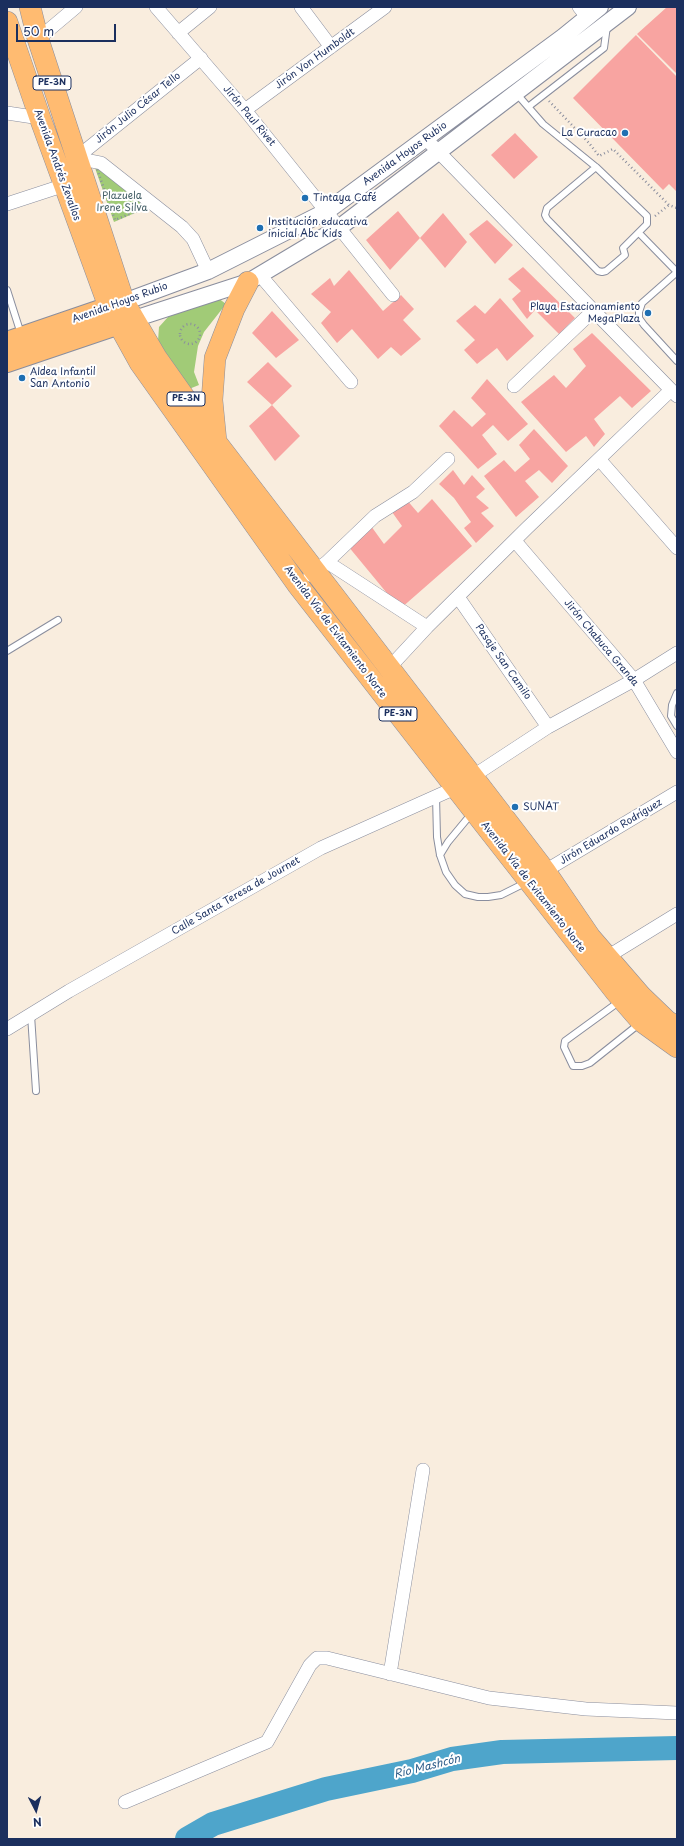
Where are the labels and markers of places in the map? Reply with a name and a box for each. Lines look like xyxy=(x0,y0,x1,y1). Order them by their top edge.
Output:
place label: La Curacao xyxy=(561,127,617,139)
marker: La Curacao xyxy=(620,128,630,138)
place label: Tintaya Café xyxy=(313,192,377,204)
marker: Tintaya Café xyxy=(300,193,310,203)
place label: Institución educativa inicial Abc Kids xyxy=(268,216,368,240)
marker: Institución educativa inicial Abc Kids xyxy=(255,223,265,233)
place label: Playa Estacionamiento MegaPlaza xyxy=(530,301,640,324)
marker: Playa Estacionamiento MegaPlaza xyxy=(643,308,653,318)
place label: Aldea Infantil San Antonio xyxy=(30,366,96,390)
marker: Aldea Infantil San Antonio xyxy=(17,373,27,383)
place label: SUNAT xyxy=(523,801,559,813)
marker: SUNAT xyxy=(510,802,520,812)

